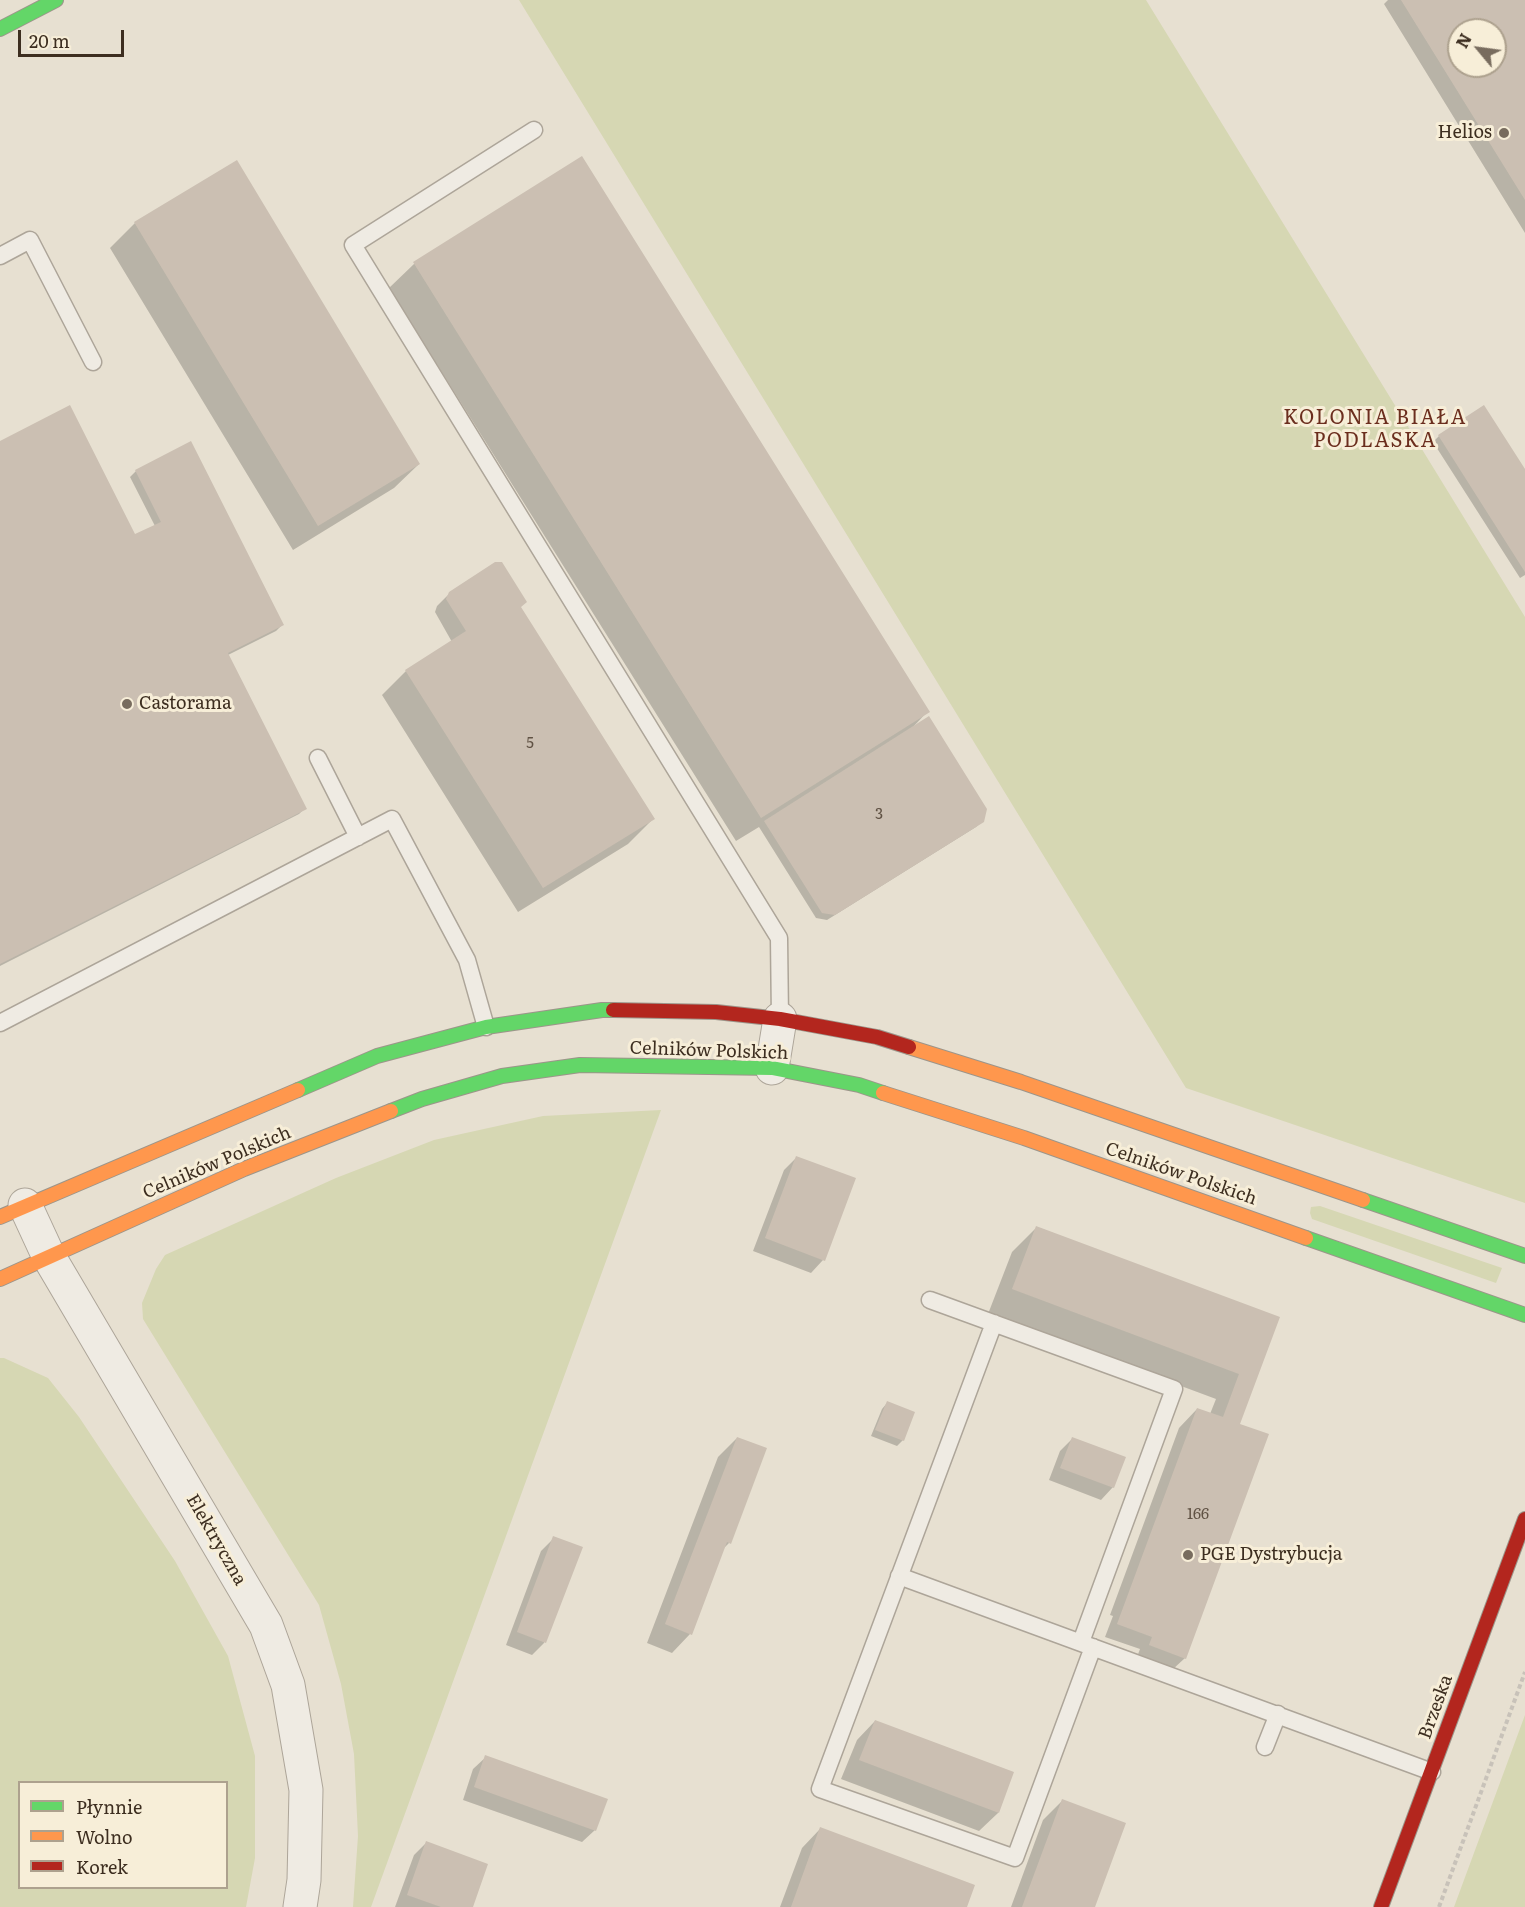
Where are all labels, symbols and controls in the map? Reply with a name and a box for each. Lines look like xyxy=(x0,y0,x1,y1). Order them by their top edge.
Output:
scale bar xyxy=(21,18,128,56)
north arrow xyxy=(1447,18,1507,78)
text: 20 m xyxy=(29,27,70,54)
text: N xyxy=(1449,29,1477,52)
place label: Helios xyxy=(1438,122,1492,144)
marker: Helios xyxy=(1497,126,1511,140)
district label: KOLONIA BIAŁA PODLASKA xyxy=(1283,406,1467,453)
place label: Castorama xyxy=(139,693,232,715)
marker: Castorama xyxy=(120,697,134,711)
house number: 5 xyxy=(526,735,534,753)
house number: 3 xyxy=(875,806,883,824)
street label: Celników Polskich xyxy=(629,1037,789,1065)
street label: Celników Polskich xyxy=(140,1122,294,1204)
street label: Celników Polskich xyxy=(1102,1138,1260,1210)
street label: Elektryczna xyxy=(181,1491,251,1589)
house number: 166 xyxy=(1187,1506,1209,1524)
place label: PGE Dystrybucja xyxy=(1200,1544,1343,1566)
marker: PGE Dystrybucja xyxy=(1181,1548,1195,1562)
street label: Brzeska xyxy=(1414,1672,1458,1742)
legend xyxy=(18,1781,228,1889)
text: Płynnie xyxy=(76,1793,142,1820)
text: Wolno xyxy=(76,1823,133,1850)
text: Korek xyxy=(76,1853,128,1880)

